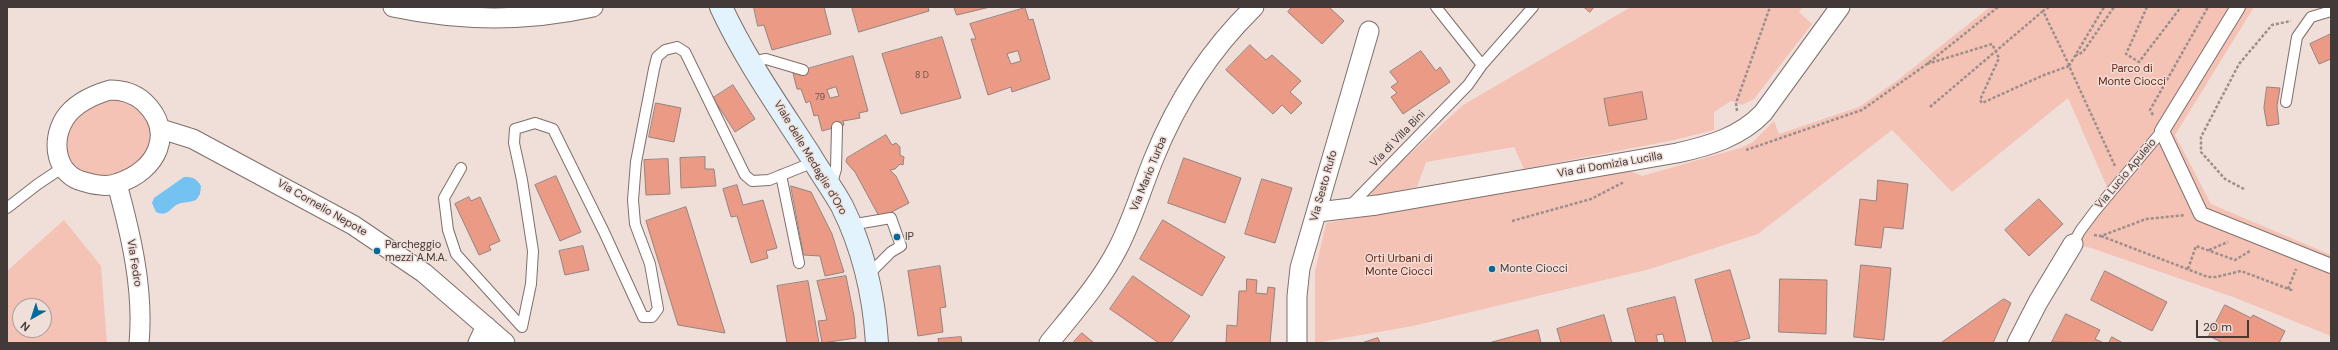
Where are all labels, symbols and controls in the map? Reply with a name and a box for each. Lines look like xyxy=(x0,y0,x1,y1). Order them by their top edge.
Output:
park label: Parco di Monte Ciocci xyxy=(2098,62,2166,88)
house number: 8 D xyxy=(915,71,929,81)
house number: 79 xyxy=(815,93,825,103)
street label: Viale delle Medaglie d'Oro xyxy=(771,98,849,218)
street label: Via di Villa Bini xyxy=(1368,108,1428,170)
street label: Via Mario Turba xyxy=(1128,135,1170,213)
street label: Via Lucio Apuleio xyxy=(2093,136,2159,212)
street label: Via Sesto Rufo xyxy=(1308,149,1340,223)
street label: Via di Domizia Lucilla xyxy=(1556,149,1664,181)
street label: Via Cornelio Nepote xyxy=(275,177,369,239)
place label: IP xyxy=(905,230,914,244)
marker: IP xyxy=(892,232,902,242)
street label: Via Fedro xyxy=(124,238,144,288)
place label: Parcheggio mezzi A.M.A. xyxy=(385,238,447,264)
marker: Parcheggio mezzi A.M.A. xyxy=(372,246,382,256)
park label: Orti Urbani di Monte Ciocci xyxy=(1365,252,1433,278)
place label: Monte Ciocci xyxy=(1500,262,1568,276)
marker: Monte Ciocci xyxy=(1487,264,1497,274)
north arrow xyxy=(12,298,52,338)
scale bar xyxy=(2198,312,2251,338)
text: N xyxy=(18,319,33,335)
text: 20 m xyxy=(2203,319,2232,335)

